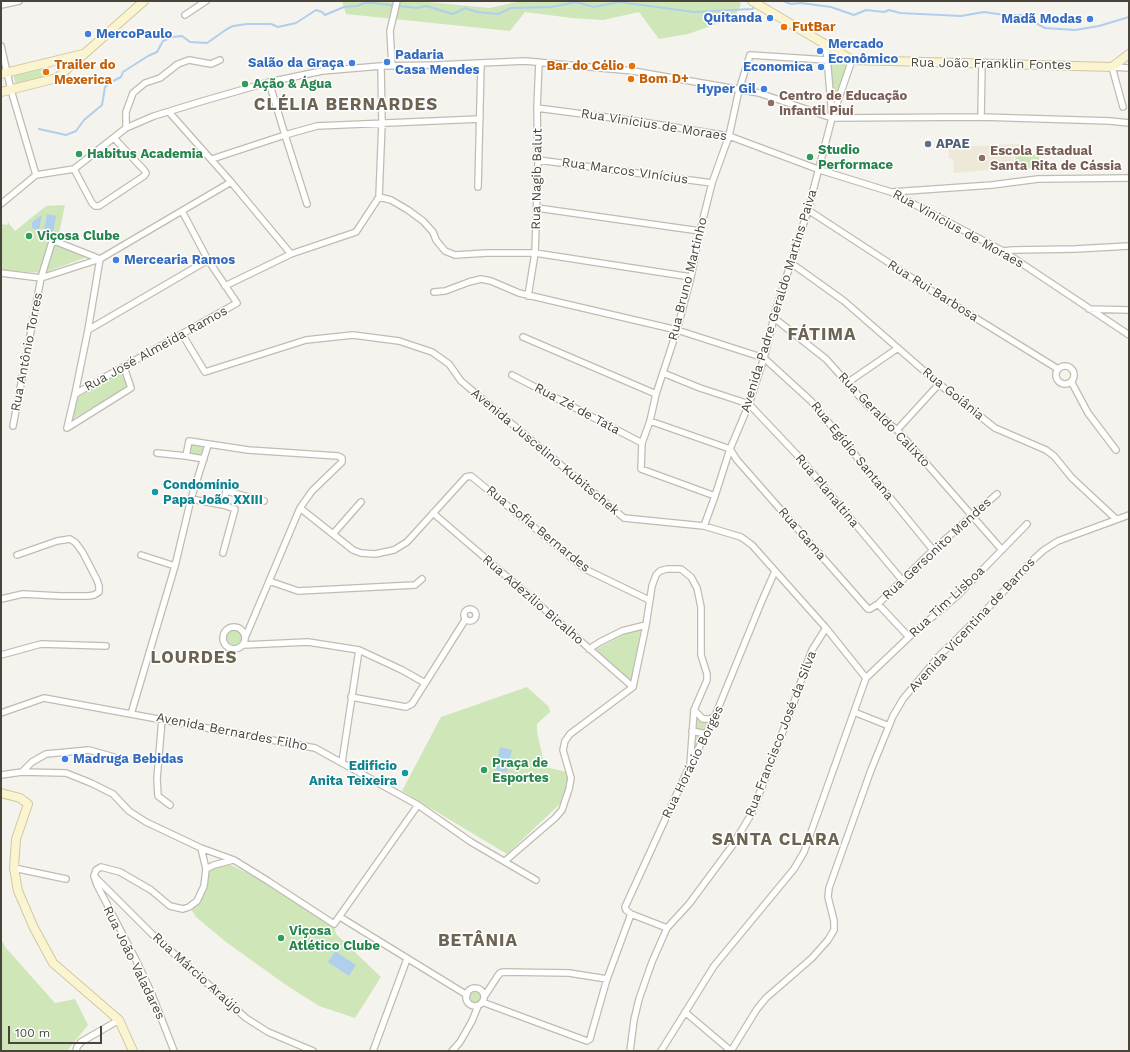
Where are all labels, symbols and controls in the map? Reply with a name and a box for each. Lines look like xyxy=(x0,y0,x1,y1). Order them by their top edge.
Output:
place label: Quitanda xyxy=(704,10,762,26)
place label: Madã Modas xyxy=(1001,11,1082,27)
marker: Quitanda xyxy=(765,13,775,23)
marker: Madã Modas xyxy=(1085,14,1095,24)
place label: FutBar xyxy=(792,19,835,35)
marker: FutBar xyxy=(779,22,789,32)
place label: MercoPaulo xyxy=(96,26,172,42)
marker: MercoPaulo xyxy=(83,29,93,39)
place label: Mercado Econômico xyxy=(828,36,898,67)
marker: Mercado Econômico xyxy=(815,46,825,56)
place label: Padaria Casa Mendes xyxy=(395,47,480,78)
place label: Salão da Graça xyxy=(248,55,344,71)
street label: Rua João Franklin Fontes xyxy=(910,55,1072,73)
place label: Trailer do Mexerica xyxy=(54,57,116,88)
marker: Padaria Casa Mendes xyxy=(382,57,392,67)
marker: Salão da Graça xyxy=(347,58,357,68)
place label: Bar do Célio xyxy=(546,58,624,74)
place label: Economica xyxy=(743,59,813,75)
marker: Bar do Célio xyxy=(627,61,637,71)
marker: Economica xyxy=(816,62,826,72)
marker: Trailer do Mexerica xyxy=(41,67,51,77)
place label: Bom D+ xyxy=(639,71,689,87)
marker: Bom D+ xyxy=(626,74,636,84)
place label: Ação & Água xyxy=(253,76,332,92)
marker: Ação & Água xyxy=(240,79,250,89)
place label: Hyper Gil xyxy=(697,81,756,97)
marker: Hyper Gil xyxy=(759,84,769,94)
place label: Centro de Educação Infantil Piuí xyxy=(779,88,907,119)
district label: CLÉLIA BERNARDES xyxy=(254,95,438,115)
marker: Centro de Educação Infantil Piuí xyxy=(766,98,776,108)
street label: Rua Vinícius de Moraes xyxy=(580,106,728,144)
street label: Rua Nagib Balut xyxy=(528,128,546,230)
place label: APAE xyxy=(936,136,970,152)
marker: APAE xyxy=(923,139,933,149)
place label: Studio Performace xyxy=(818,142,893,173)
place label: Escola Estadual Santa Rita de Cássia xyxy=(990,143,1122,174)
place label: Habitus Academia xyxy=(87,146,203,162)
marker: Habitus Academia xyxy=(74,149,84,159)
marker: Studio Performace xyxy=(805,152,815,162)
marker: Escola Estadual Santa Rita de Cássia xyxy=(977,153,987,163)
street label: Rua Marcos VInícius xyxy=(561,154,689,188)
street label: Rua Vinícius de Moraes xyxy=(890,186,1026,272)
street label: Avenida Padre Geraldo Martins Paiva xyxy=(738,188,820,414)
street label: Rua Bruno Martinho xyxy=(665,216,711,342)
place label: Viçosa Clube xyxy=(37,228,120,244)
marker: Viçosa Clube xyxy=(24,231,34,241)
place label: Mercearia Ramos xyxy=(124,252,235,268)
marker: Mercearia Ramos xyxy=(111,255,121,265)
street label: Rua Rui Barbosa xyxy=(885,257,981,325)
street label: Rua Antônio Torres xyxy=(8,291,46,413)
street label: Rua José Almeida Ramos xyxy=(82,303,230,395)
district label: FÁTIMA xyxy=(788,325,856,345)
street label: Rua Goiânia xyxy=(919,364,987,424)
street label: Rua Geraldo Calixto xyxy=(835,369,933,471)
street label: Rua Zé de Tata xyxy=(532,380,622,438)
street label: Avenida Juscelino Kubitschek xyxy=(468,385,622,519)
street label: Rua Egídio Santana xyxy=(807,398,897,504)
street label: Rua Planaltina xyxy=(792,451,862,531)
place label: Condomínio Papa João XXIII xyxy=(163,477,263,508)
street label: Rua Sofia Bernardes xyxy=(483,482,593,576)
marker: Condomínio Papa João XXIII xyxy=(150,487,160,497)
street label: Rua Gersonito Mendes xyxy=(879,494,995,604)
street label: Rua Gama xyxy=(775,504,829,564)
street label: Rua Adezílio Bicalho xyxy=(479,552,587,648)
street label: Avenida Vicentina de Barros xyxy=(906,555,1038,695)
street label: Rua Tim Lisboa xyxy=(906,563,988,641)
district label: LOURDES xyxy=(150,648,238,668)
street label: Rua Francisco José da Silva xyxy=(742,649,820,819)
street label: Rua Horácio Borges xyxy=(659,703,727,821)
street label: Avenida Bernardes Filho xyxy=(155,710,309,754)
place label: Madruga Bebidas xyxy=(73,751,184,767)
marker: Madruga Bebidas xyxy=(60,754,70,764)
place label: Praça de Esportes xyxy=(492,755,549,786)
place label: Edificio Anita Teixeira xyxy=(309,758,397,789)
marker: Praça de Esportes xyxy=(479,765,489,775)
marker: Edificio Anita Teixeira xyxy=(400,768,410,778)
district label: SANTA CLARA xyxy=(712,830,840,850)
street label: Rua João Valadares xyxy=(100,904,168,1022)
place label: Viçosa Atlético Clube xyxy=(289,923,380,954)
street label: Rua Márcio Araújo xyxy=(149,930,245,1018)
district label: BETÂNIA xyxy=(438,931,518,951)
marker: Viçosa Atlético Clube xyxy=(276,933,286,943)
scale bar xyxy=(10,1018,104,1044)
text: 100 m xyxy=(15,1026,50,1040)

